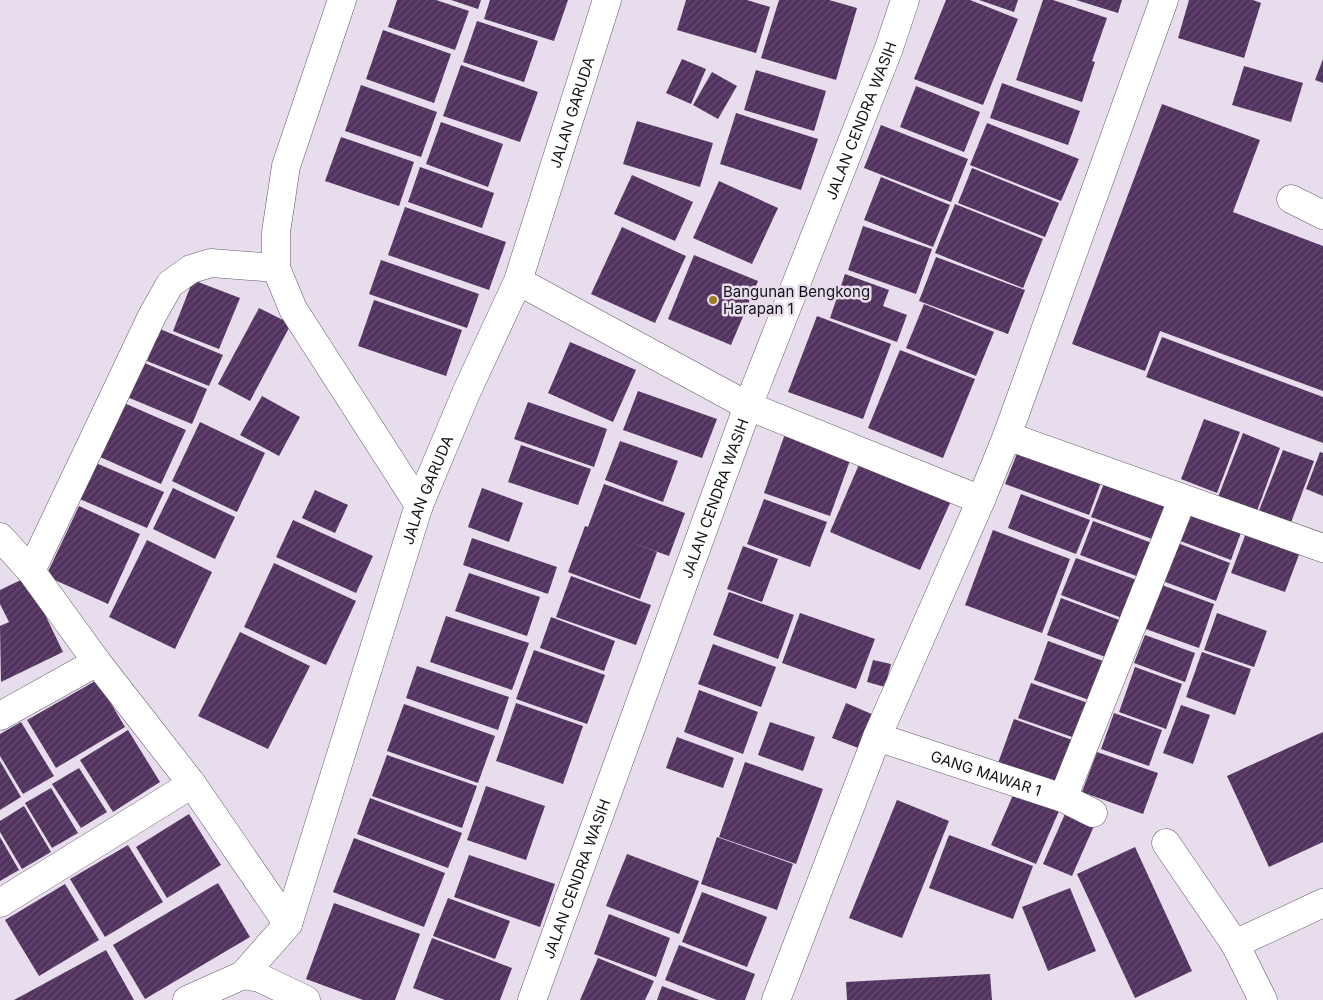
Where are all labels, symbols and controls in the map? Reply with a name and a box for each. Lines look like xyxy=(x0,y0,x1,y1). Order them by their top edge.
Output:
street label: JALAN CENDRA WASIH xyxy=(821,39,900,202)
street label: JALAN GARUDA xyxy=(545,54,598,170)
place label: Bangunan Bengkong Harapan 1 xyxy=(723,282,870,318)
marker: Bangunan Bengkong Harapan 1 xyxy=(707,294,719,306)
street label: JALAN CENDRA WASIH xyxy=(677,416,752,581)
street label: JALAN GARUDA xyxy=(398,432,457,547)
street label: GANG MAWAR 1 xyxy=(929,746,1044,800)
street label: JALAN CENDRA WASIH xyxy=(538,796,614,961)

